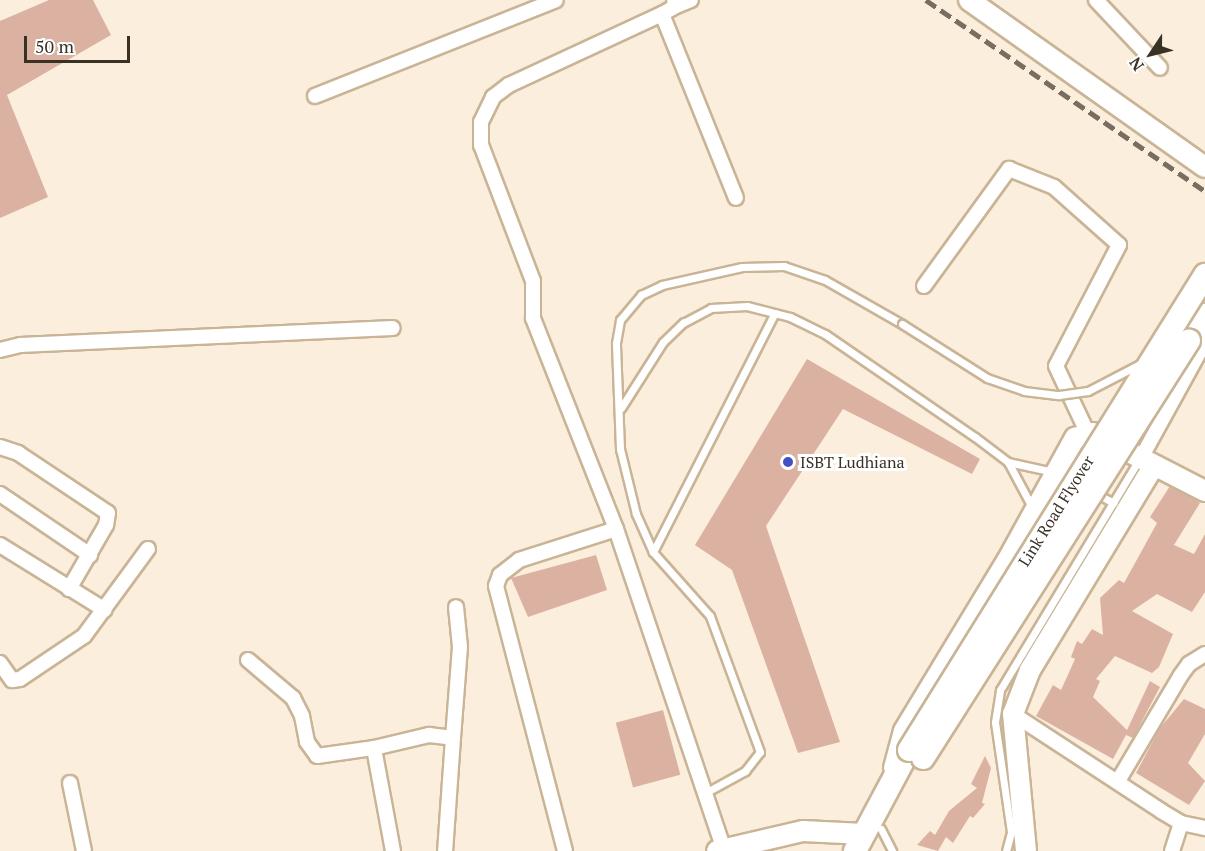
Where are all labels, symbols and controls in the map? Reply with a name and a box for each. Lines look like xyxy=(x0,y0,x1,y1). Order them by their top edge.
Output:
scale bar xyxy=(27,24,134,62)
north arrow xyxy=(1121,24,1181,84)
text: 50 m xyxy=(35,34,74,58)
text: N xyxy=(1124,53,1149,76)
place label: ISBT Ludhiana xyxy=(800,452,905,472)
street label: Link Road Flyover xyxy=(1014,452,1098,570)
marker: ISBT Ludhiana xyxy=(781,455,795,469)

